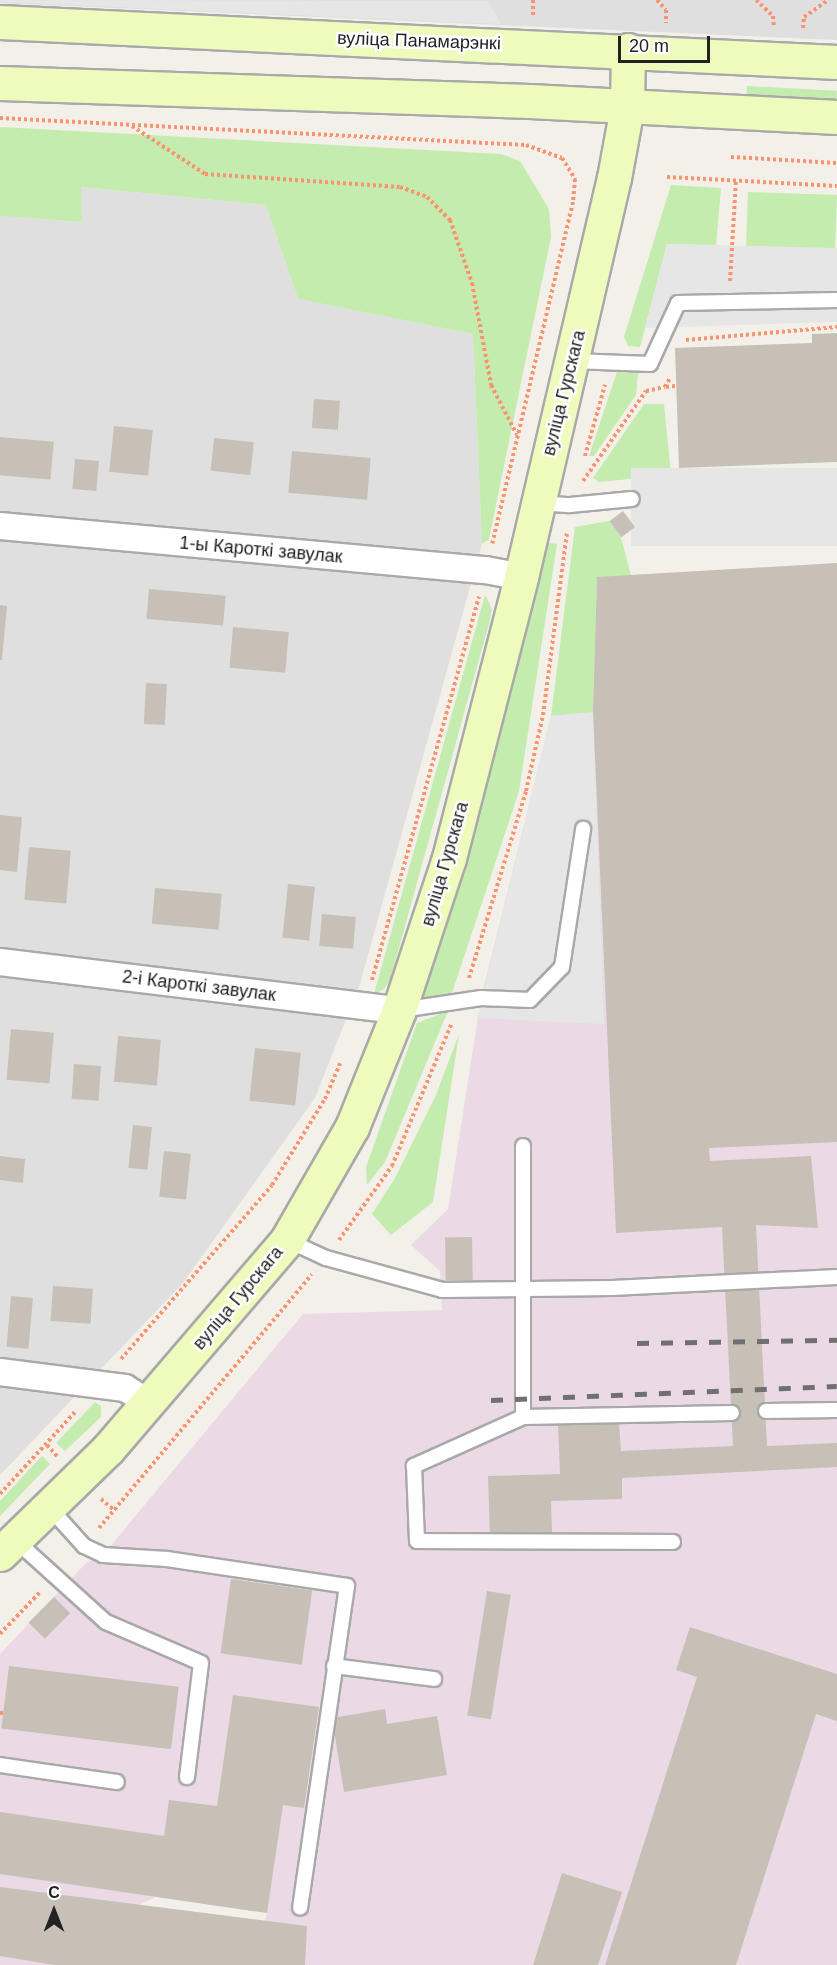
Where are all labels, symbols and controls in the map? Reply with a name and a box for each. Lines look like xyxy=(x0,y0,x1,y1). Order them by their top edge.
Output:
scale bar xyxy=(621,24,712,62)
street label: вуліца Панамарэнкі xyxy=(337,27,501,55)
text: 20 m xyxy=(629,36,669,56)
street label: вуліца Гурскага xyxy=(538,328,590,458)
street label: 1-ы Кароткі завулак xyxy=(179,532,343,568)
street label: вуліца Гурскага xyxy=(417,799,473,929)
street label: 2-і Кароткі завулак xyxy=(121,966,277,1006)
street label: вуліца Гурскага xyxy=(188,1242,288,1354)
north arrow xyxy=(24,1881,84,1941)
text: С xyxy=(48,1884,60,1901)

